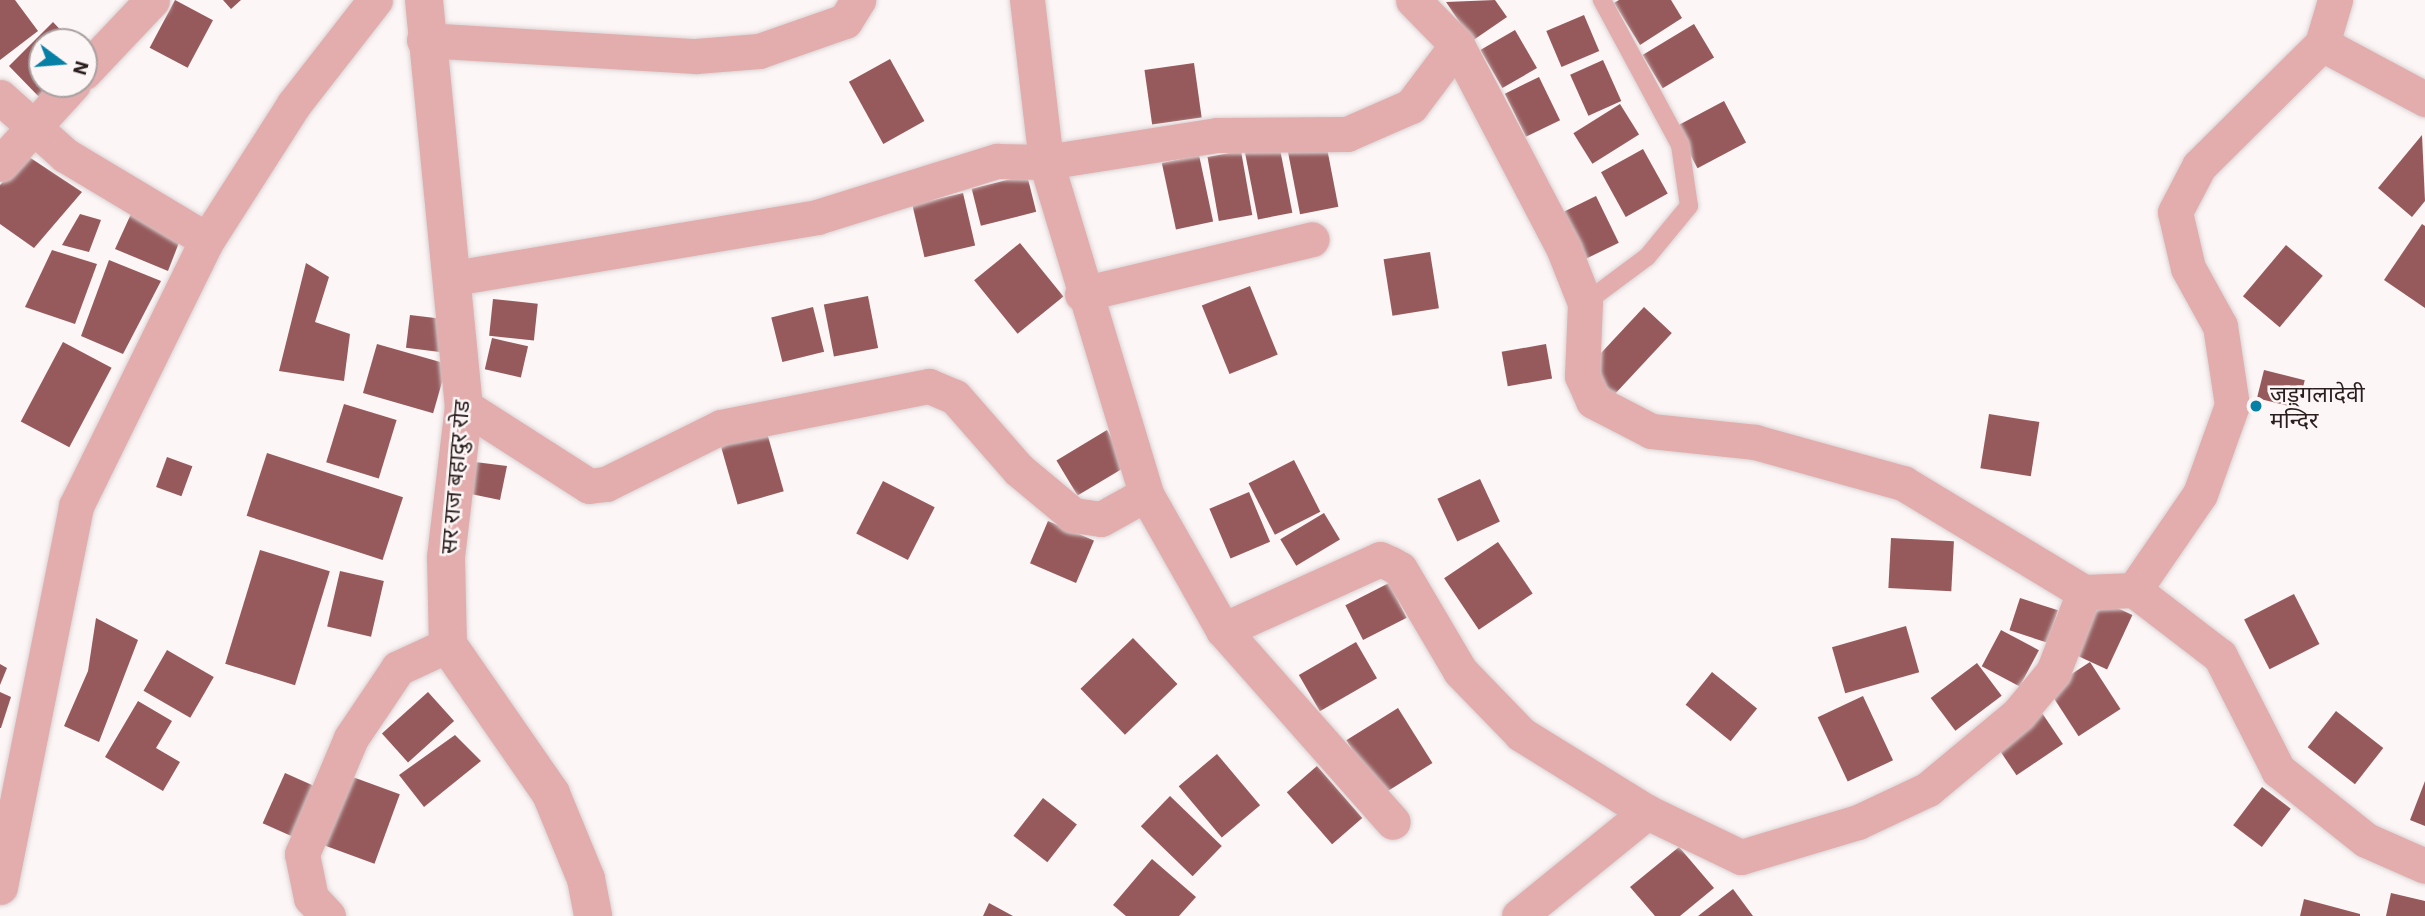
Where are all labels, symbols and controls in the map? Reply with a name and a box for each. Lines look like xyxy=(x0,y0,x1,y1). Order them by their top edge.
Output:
north arrow xyxy=(28,28,98,98)
text: N xyxy=(68,58,95,78)
place label: जड़्गलादेवी मन्दिर xyxy=(2270,379,2365,433)
marker: जड़्गलादेवी मन्दिर xyxy=(2248,398,2264,414)
street label: सर राज बहादुर रोड xyxy=(434,399,474,555)

